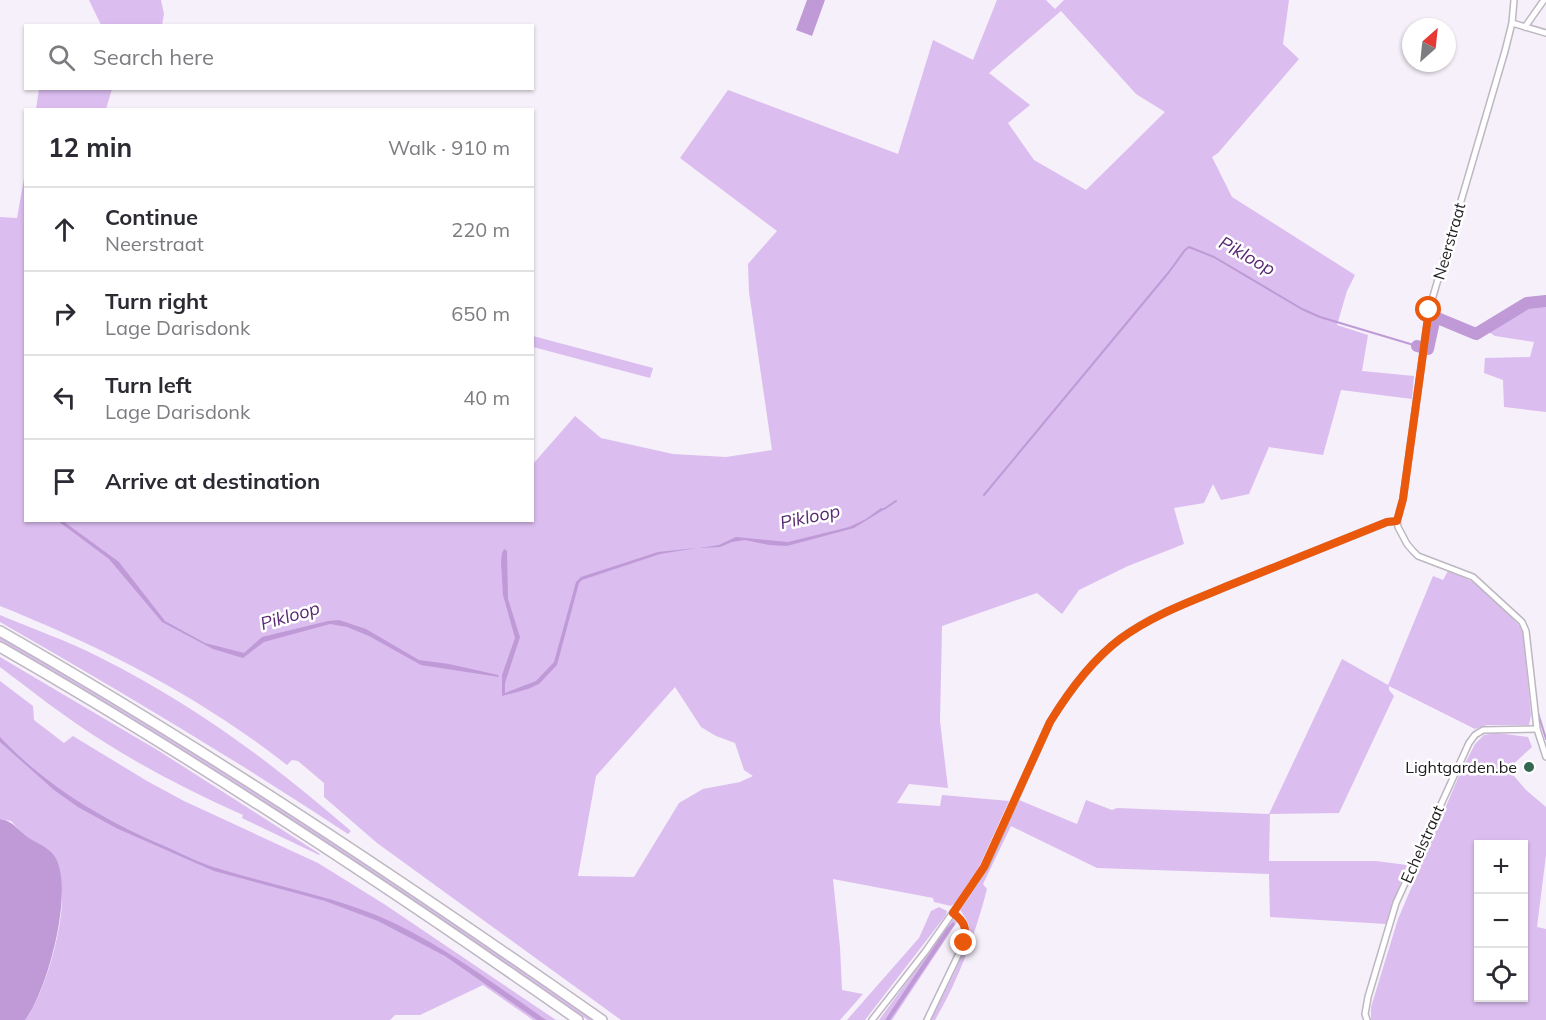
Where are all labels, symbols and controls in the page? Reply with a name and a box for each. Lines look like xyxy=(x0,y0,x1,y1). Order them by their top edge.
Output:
north arrow xyxy=(1402,18,1456,72)
search box xyxy=(24,24,534,90)
icon: search xyxy=(45,41,78,74)
text: Search here xyxy=(93,43,214,71)
text: 12 min xyxy=(48,131,132,164)
text: Walk · 910 m xyxy=(388,135,510,160)
street label: Neerstraat xyxy=(1428,200,1470,282)
text: Continue xyxy=(105,203,198,231)
icon: ahead xyxy=(48,213,81,246)
text: 220 m xyxy=(451,217,510,242)
text: Neerstraat xyxy=(105,231,204,256)
water label: Pikloop xyxy=(1215,231,1280,280)
text: Turn right xyxy=(105,287,208,315)
route start xyxy=(1415,296,1441,322)
icon: right xyxy=(48,297,81,330)
text: 650 m xyxy=(451,301,510,326)
text: Lage Darisdonk xyxy=(105,315,250,340)
text: Turn left xyxy=(105,371,192,399)
icon: left xyxy=(48,381,81,414)
text: 40 m xyxy=(463,385,510,410)
text: Lage Darisdonk xyxy=(105,399,250,424)
icon: arrive xyxy=(48,465,81,498)
text: Arrive at destination xyxy=(105,467,320,495)
water label: Pikloop xyxy=(778,499,842,534)
water label: Pikloop xyxy=(257,596,322,635)
place label: Lightgarden.be xyxy=(1405,757,1517,777)
marker: Lightgarden.be xyxy=(1522,760,1536,774)
street label: Echelstraat xyxy=(1396,802,1448,886)
map controls xyxy=(1474,840,1528,1002)
button: + xyxy=(1474,840,1528,894)
button: − xyxy=(1474,894,1528,948)
route end xyxy=(950,929,976,955)
button: locate xyxy=(1474,948,1528,1002)

